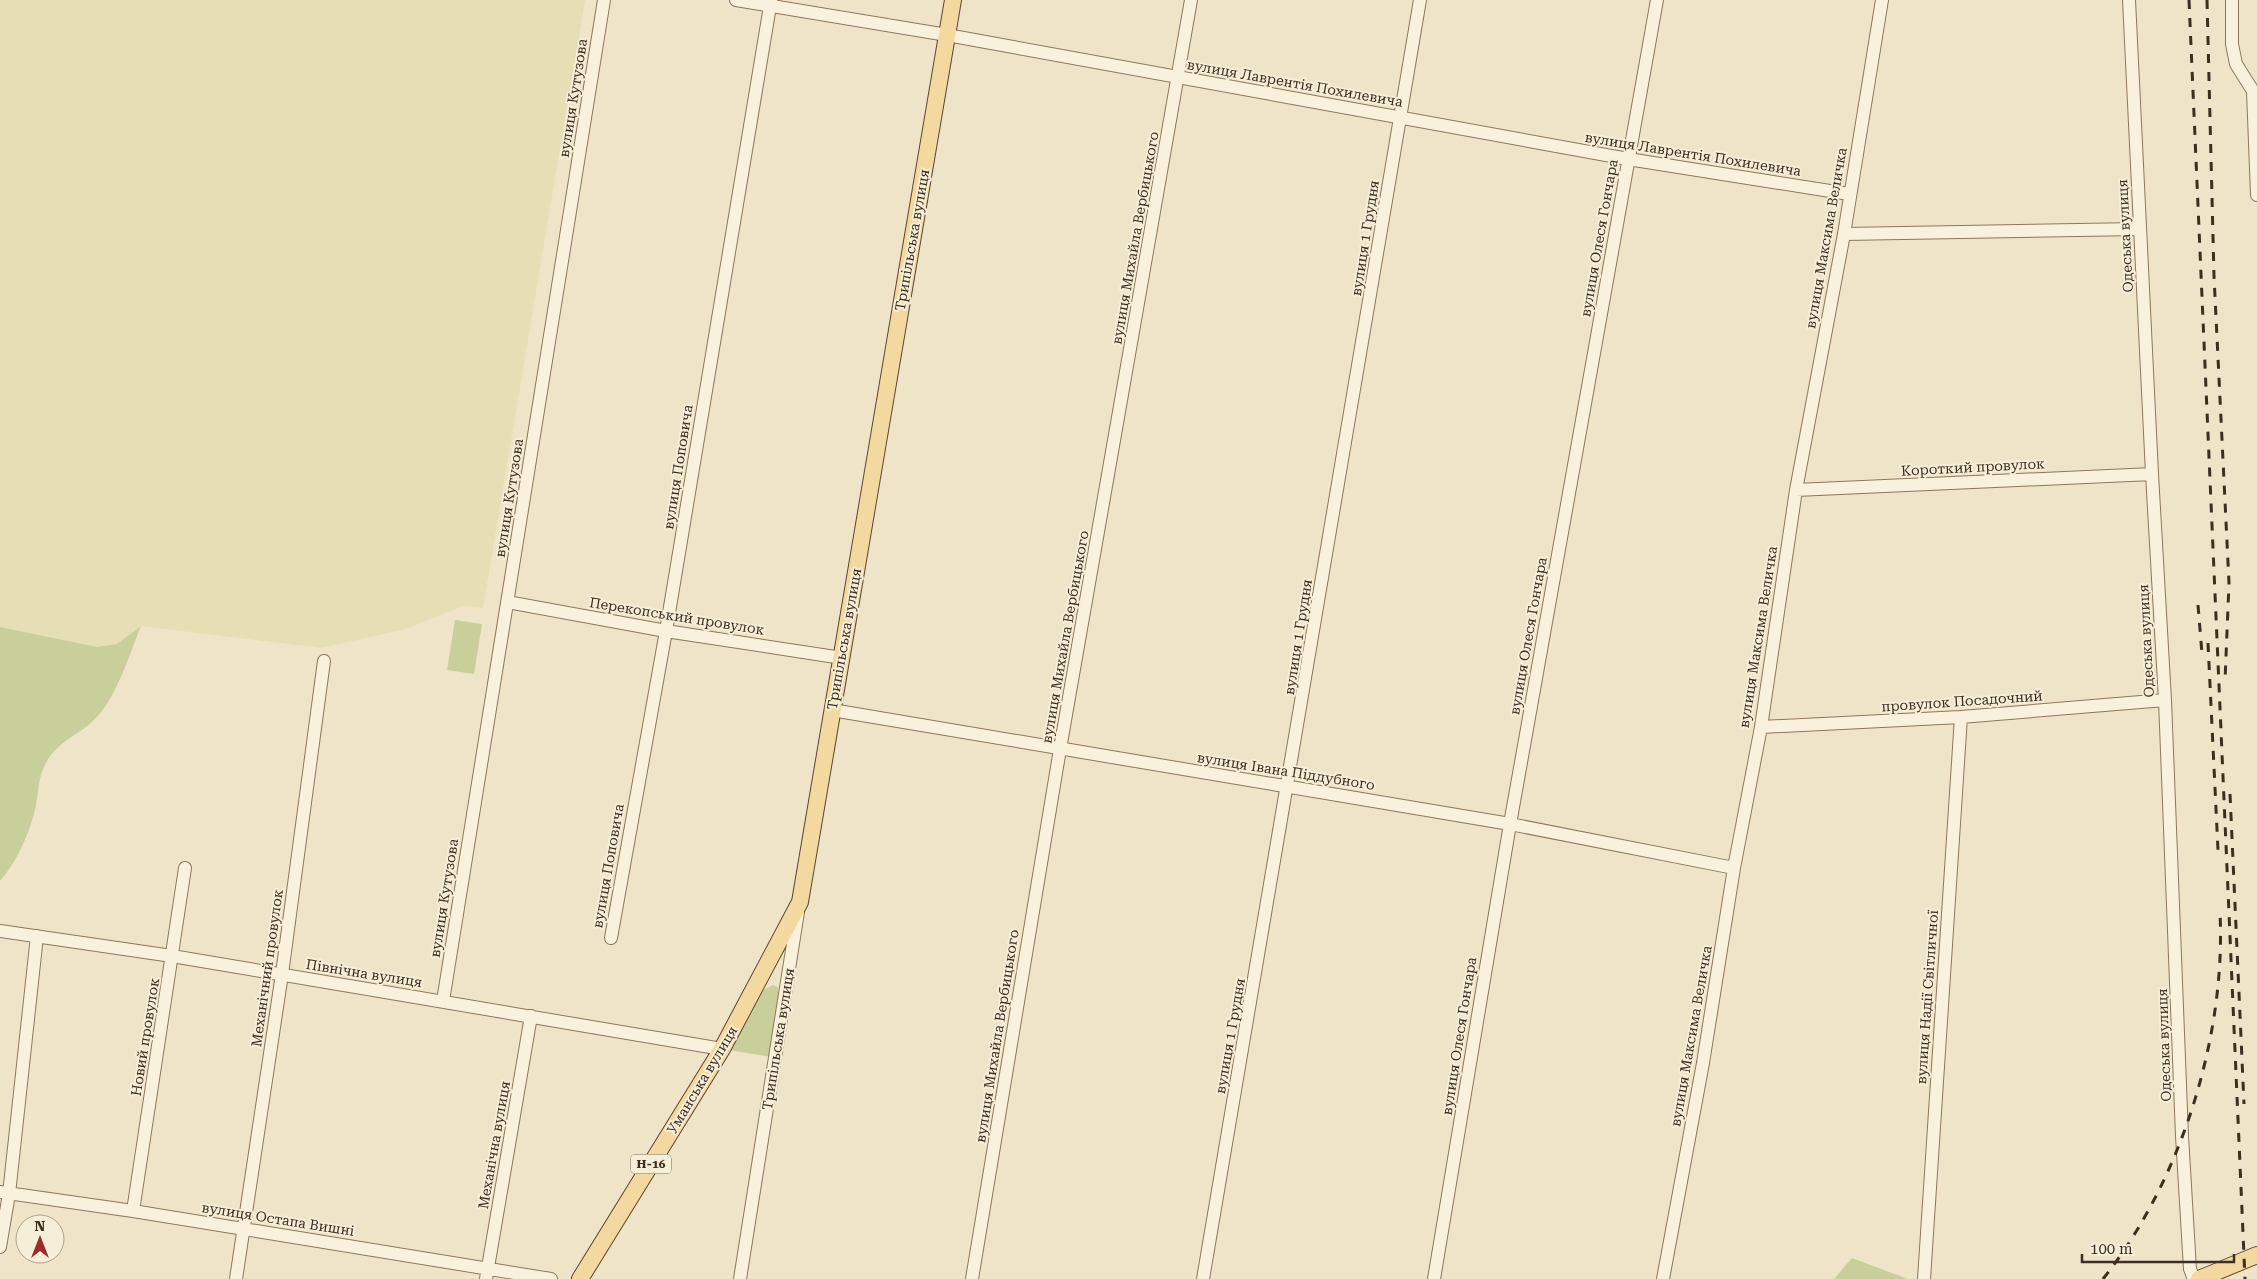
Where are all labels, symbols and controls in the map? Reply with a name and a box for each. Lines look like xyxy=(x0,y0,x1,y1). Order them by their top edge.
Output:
street label: вулиця Кутузова xyxy=(556,37,590,158)
street label: вулиця Лаврентія Похилевича xyxy=(1186,56,1405,110)
street label: вулиця Лаврентія Похилевича xyxy=(1584,129,1803,179)
street label: вулиця Михайла Вербицького xyxy=(1108,130,1162,346)
street label: вулиця Максима Величка xyxy=(1802,146,1850,330)
street label: вулиця Олеся Гончара xyxy=(1577,158,1621,318)
street label: Трипільська вулиця xyxy=(892,168,932,312)
street label: вулиця 1 Грудня xyxy=(1348,179,1382,297)
street label: Одеська вулиця xyxy=(2114,179,2136,293)
street label: вулиця Поповича xyxy=(660,403,696,530)
street label: вулиця Кутузова xyxy=(492,437,526,558)
street label: Короткий провулок xyxy=(1901,455,2045,479)
street label: вулиця Михайла Вербицького xyxy=(1038,529,1092,745)
street label: вулиця Максима Величка xyxy=(1736,545,1780,729)
street label: вулиця Олеся Гончара xyxy=(1506,556,1550,716)
street label: Трипільська вулиця xyxy=(824,567,864,711)
street label: вулиця 1 Грудня xyxy=(1281,578,1315,696)
street label: Одеська вулиця xyxy=(2135,584,2157,698)
street label: Перекопський провулок xyxy=(588,594,766,638)
street label: провулок Посадочний xyxy=(1881,687,2043,715)
street label: вулиця Івана Піддубного xyxy=(1196,749,1376,793)
street label: вулиця Поповича xyxy=(589,802,627,929)
street label: вулиця Кутузова xyxy=(427,837,461,958)
street label: Механічний провулок xyxy=(248,888,286,1048)
street label: вулиця Надії Світличної xyxy=(1913,909,1941,1085)
street label: вулиця Михайла Вербицького xyxy=(972,928,1022,1144)
street label: вулиця Максима Величка xyxy=(1667,944,1715,1128)
street label: вулиця Олеся Гончара xyxy=(1439,955,1479,1116)
street label: Північна вулиця xyxy=(305,956,423,990)
street label: Трипільська вулиця xyxy=(759,967,797,1111)
street label: Новий провулок xyxy=(128,977,162,1097)
street label: вулиця 1 Грудня xyxy=(1212,977,1248,1095)
street label: Одеська вулиця xyxy=(2154,988,2174,1102)
street label: Уманська вулиця xyxy=(664,1023,740,1137)
street label: Механічна вулиця xyxy=(475,1080,513,1210)
road number: Н-16 xyxy=(631,1154,671,1174)
street label: вулиця Остапа Вишні xyxy=(201,1199,356,1239)
north arrow xyxy=(15,1214,65,1264)
text: N xyxy=(35,1218,46,1234)
scale bar xyxy=(2082,1232,2234,1264)
text: 100 m xyxy=(2090,1240,2133,1258)

